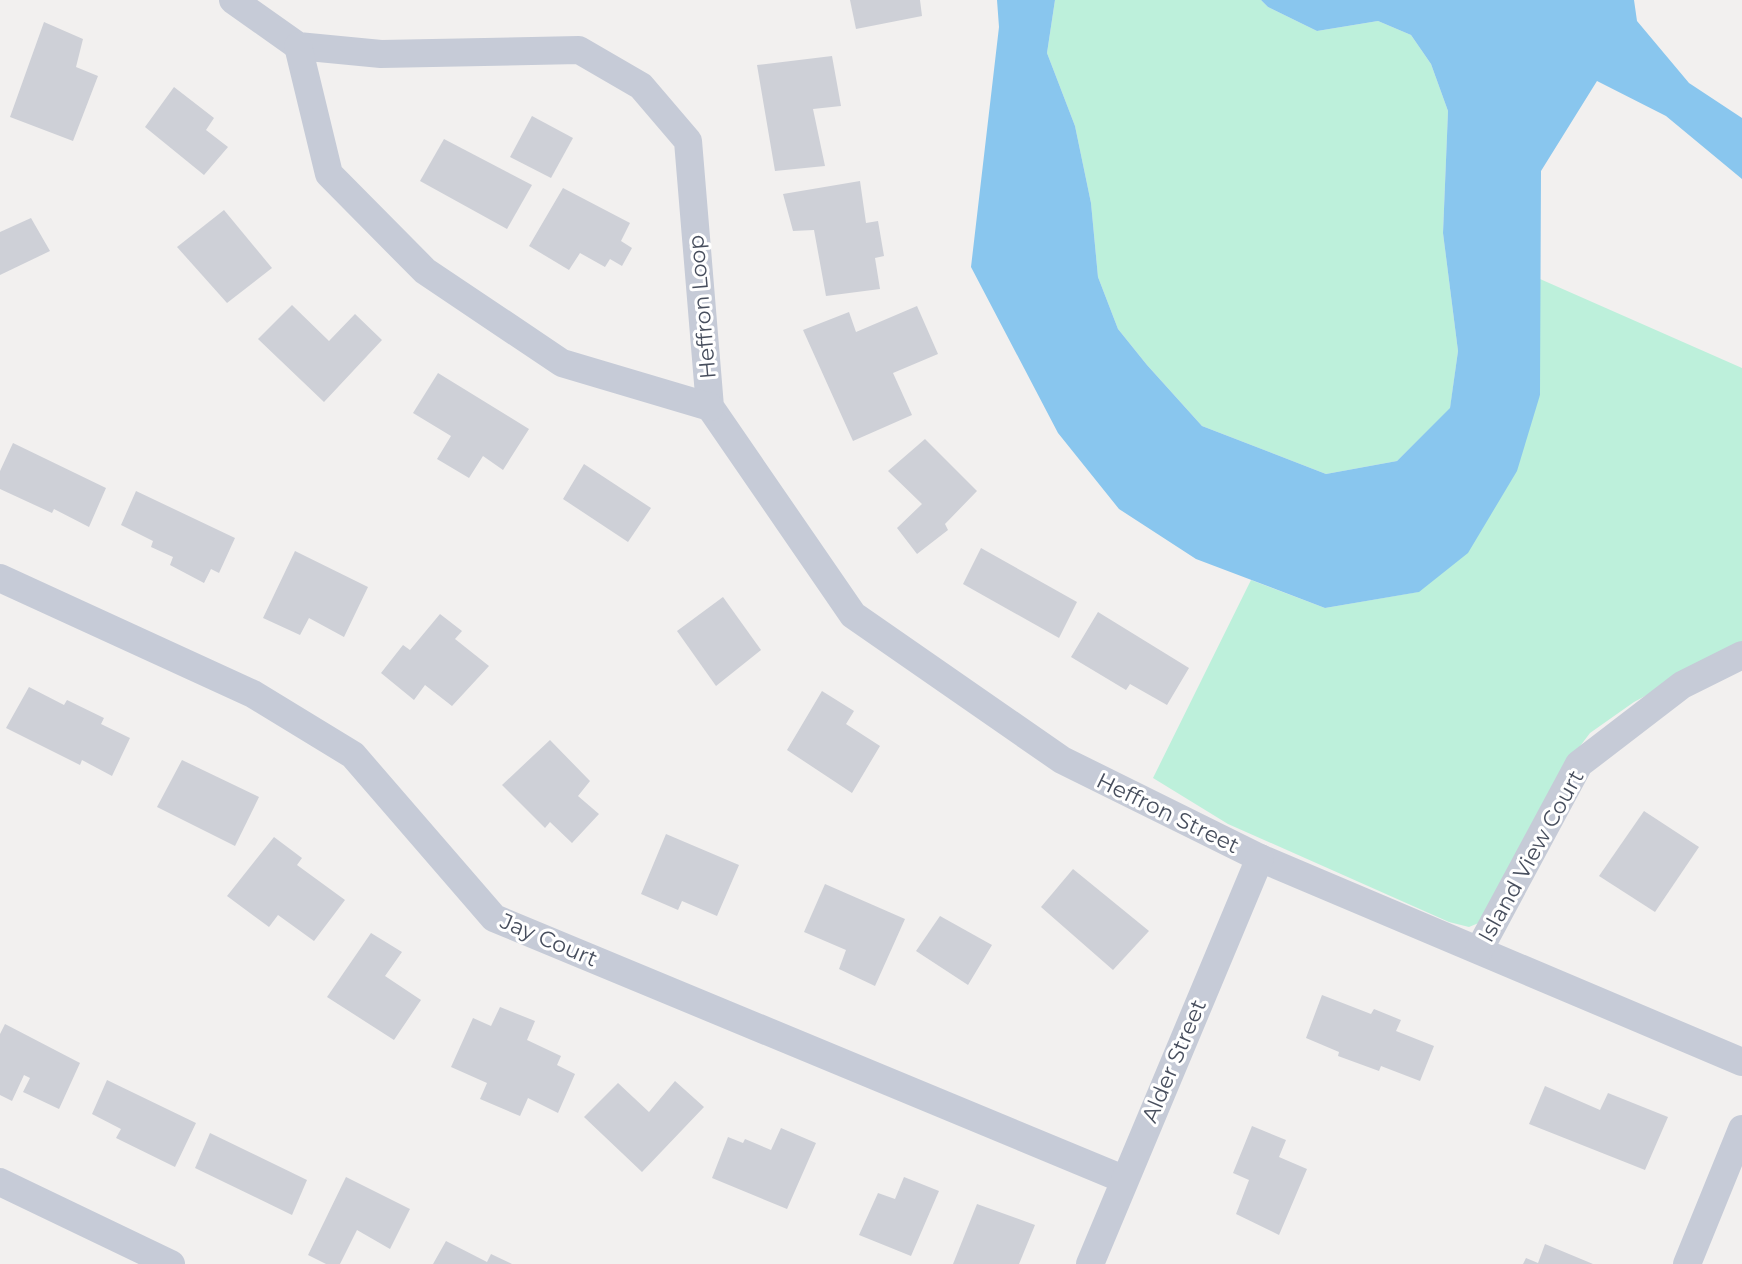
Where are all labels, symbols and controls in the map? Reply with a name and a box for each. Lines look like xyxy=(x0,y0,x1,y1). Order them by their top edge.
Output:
street label: Heffron Loop xyxy=(682,234,722,380)
street label: Island View Court xyxy=(1472,765,1590,947)
street label: Heffron Street xyxy=(1092,767,1244,859)
street label: Jay Court xyxy=(495,907,602,973)
street label: Alder Street xyxy=(1136,995,1212,1127)

